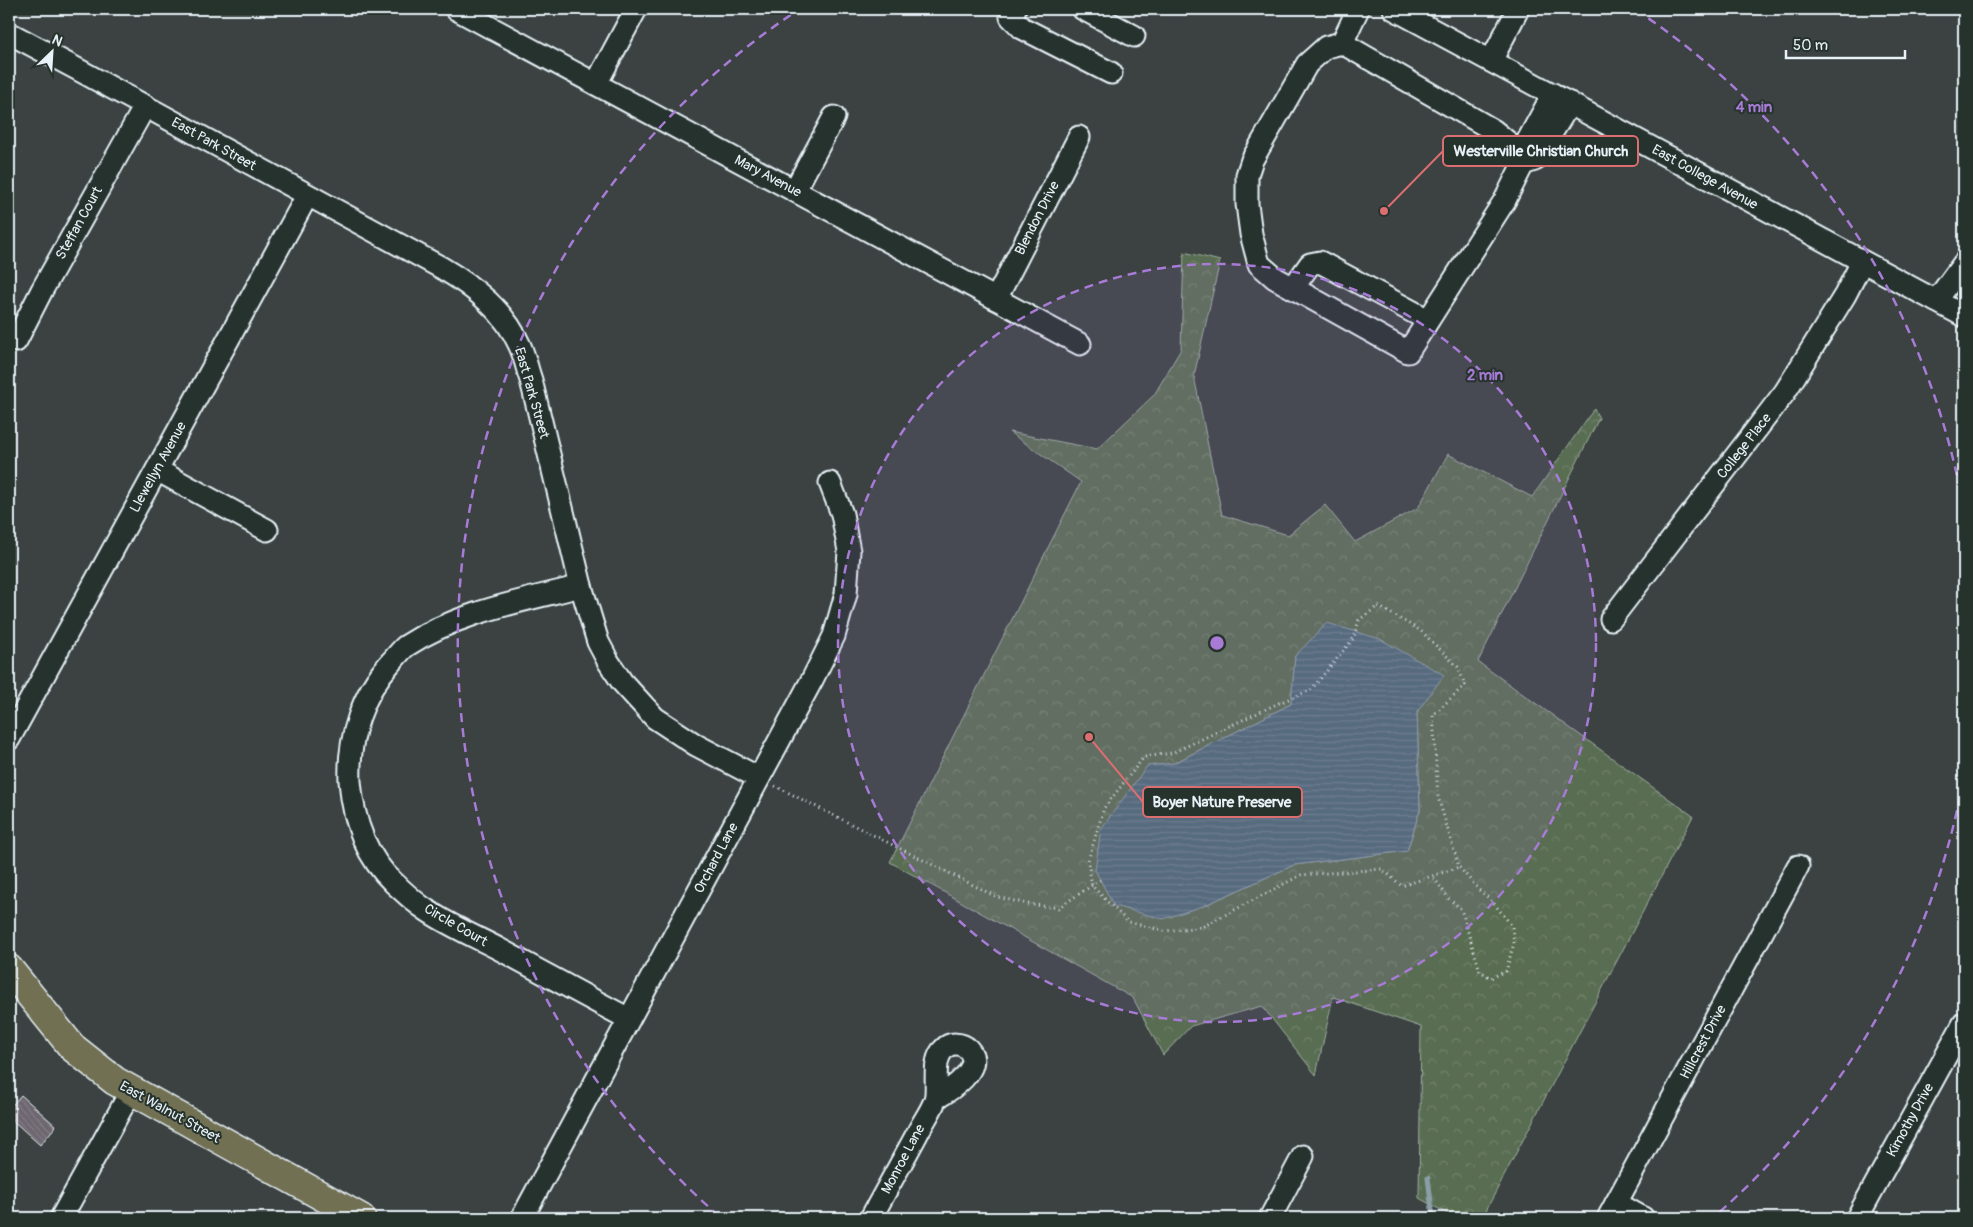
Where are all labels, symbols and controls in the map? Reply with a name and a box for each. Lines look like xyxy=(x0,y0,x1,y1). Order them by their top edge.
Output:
north arrow xyxy=(28,28,78,78)
scale bar xyxy=(1786,28,1904,60)
text: N xyxy=(49,31,65,50)
text: 50 m xyxy=(1793,36,1828,55)
text: 4 min xyxy=(1736,98,1773,117)
street label: East Park Street xyxy=(169,114,260,174)
callout: Westerville Christian Church xyxy=(1443,136,1638,166)
street label: East College Avenue xyxy=(1649,141,1761,213)
text: Westerville Christian Church xyxy=(1454,142,1628,161)
street label: Mary Avenue xyxy=(731,151,805,201)
street label: Blendon Drive xyxy=(1011,178,1063,258)
street label: Steffan Court xyxy=(52,183,106,262)
street label: East Park Street xyxy=(511,345,553,441)
text: 2 min xyxy=(1467,366,1503,385)
street label: College Place xyxy=(1713,410,1775,482)
street label: Llewellyn Avenue xyxy=(126,419,190,515)
centre of rings xyxy=(1208,634,1226,652)
callout: Boyer Nature Preserve xyxy=(1143,787,1302,817)
text: Boyer Nature Preserve xyxy=(1153,793,1292,812)
street label: Orchard Lane xyxy=(690,820,742,896)
street label: Circle Court xyxy=(421,900,491,950)
street label: Hillcrest Drive xyxy=(1676,1002,1730,1082)
street label: East Walnut Street xyxy=(117,1077,223,1147)
street label: Kimothy Drive xyxy=(1883,1080,1937,1160)
street label: Monroe Lane xyxy=(878,1121,928,1197)

